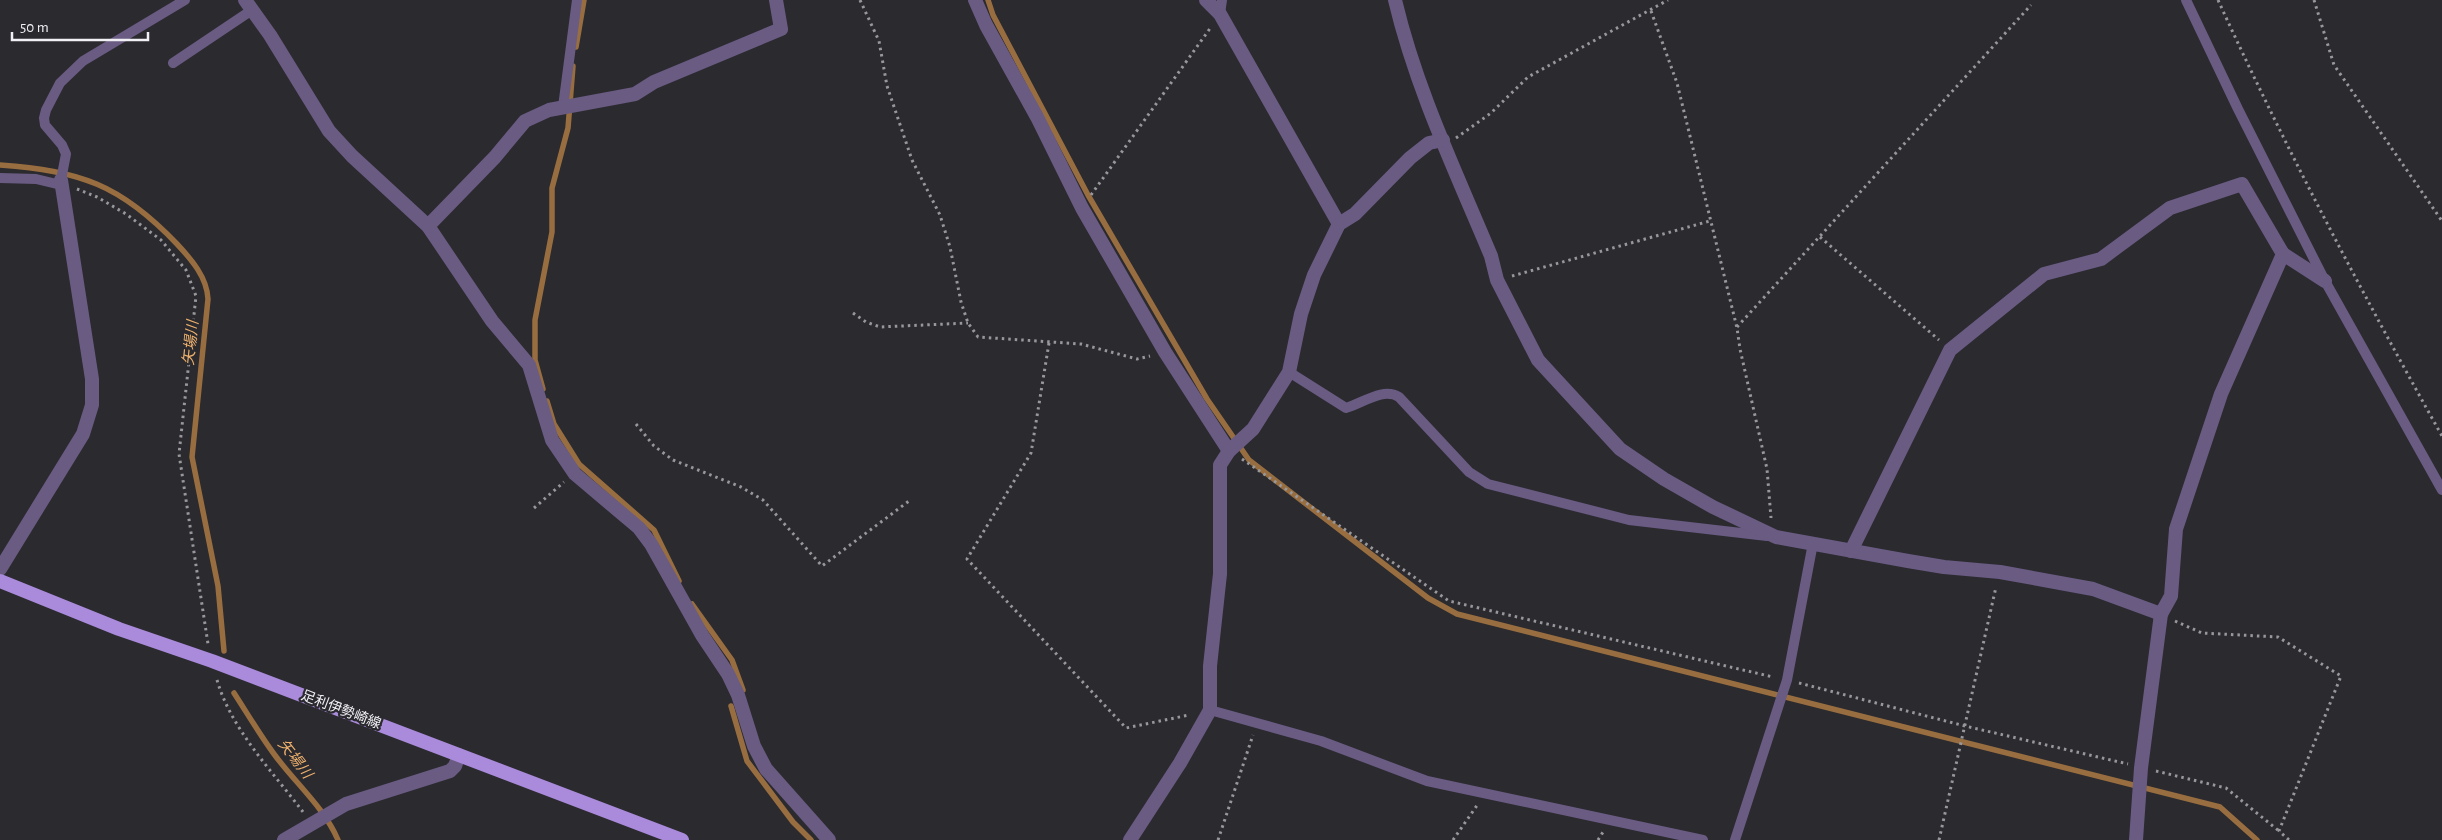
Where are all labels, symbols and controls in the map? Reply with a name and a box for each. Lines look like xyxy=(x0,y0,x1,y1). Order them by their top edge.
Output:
scale bar xyxy=(12,10,149,42)
text: 50 m xyxy=(20,20,49,35)
water label: 矢場川 xyxy=(180,318,201,366)
street label: 足利伊勢崎線 xyxy=(299,687,383,732)
water label: 矢場川 xyxy=(275,736,317,783)

